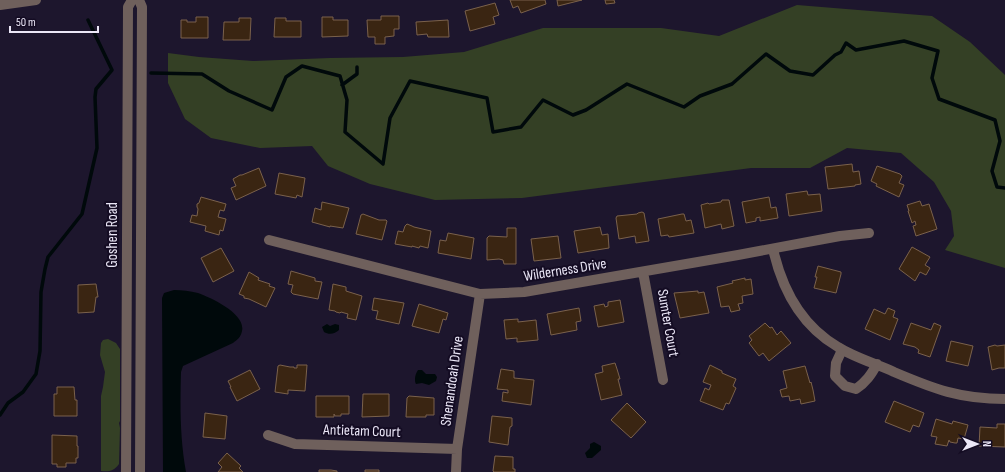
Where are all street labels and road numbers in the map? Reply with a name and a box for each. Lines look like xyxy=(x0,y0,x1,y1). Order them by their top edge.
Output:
street label: Goshen Road xyxy=(103,202,122,268)
street label: Wilderness Drive xyxy=(522,254,608,286)
street label: Sumter Court xyxy=(653,288,683,359)
street label: Shenandoah Drive xyxy=(436,335,468,427)
street label: Antietam Court xyxy=(322,420,402,442)

